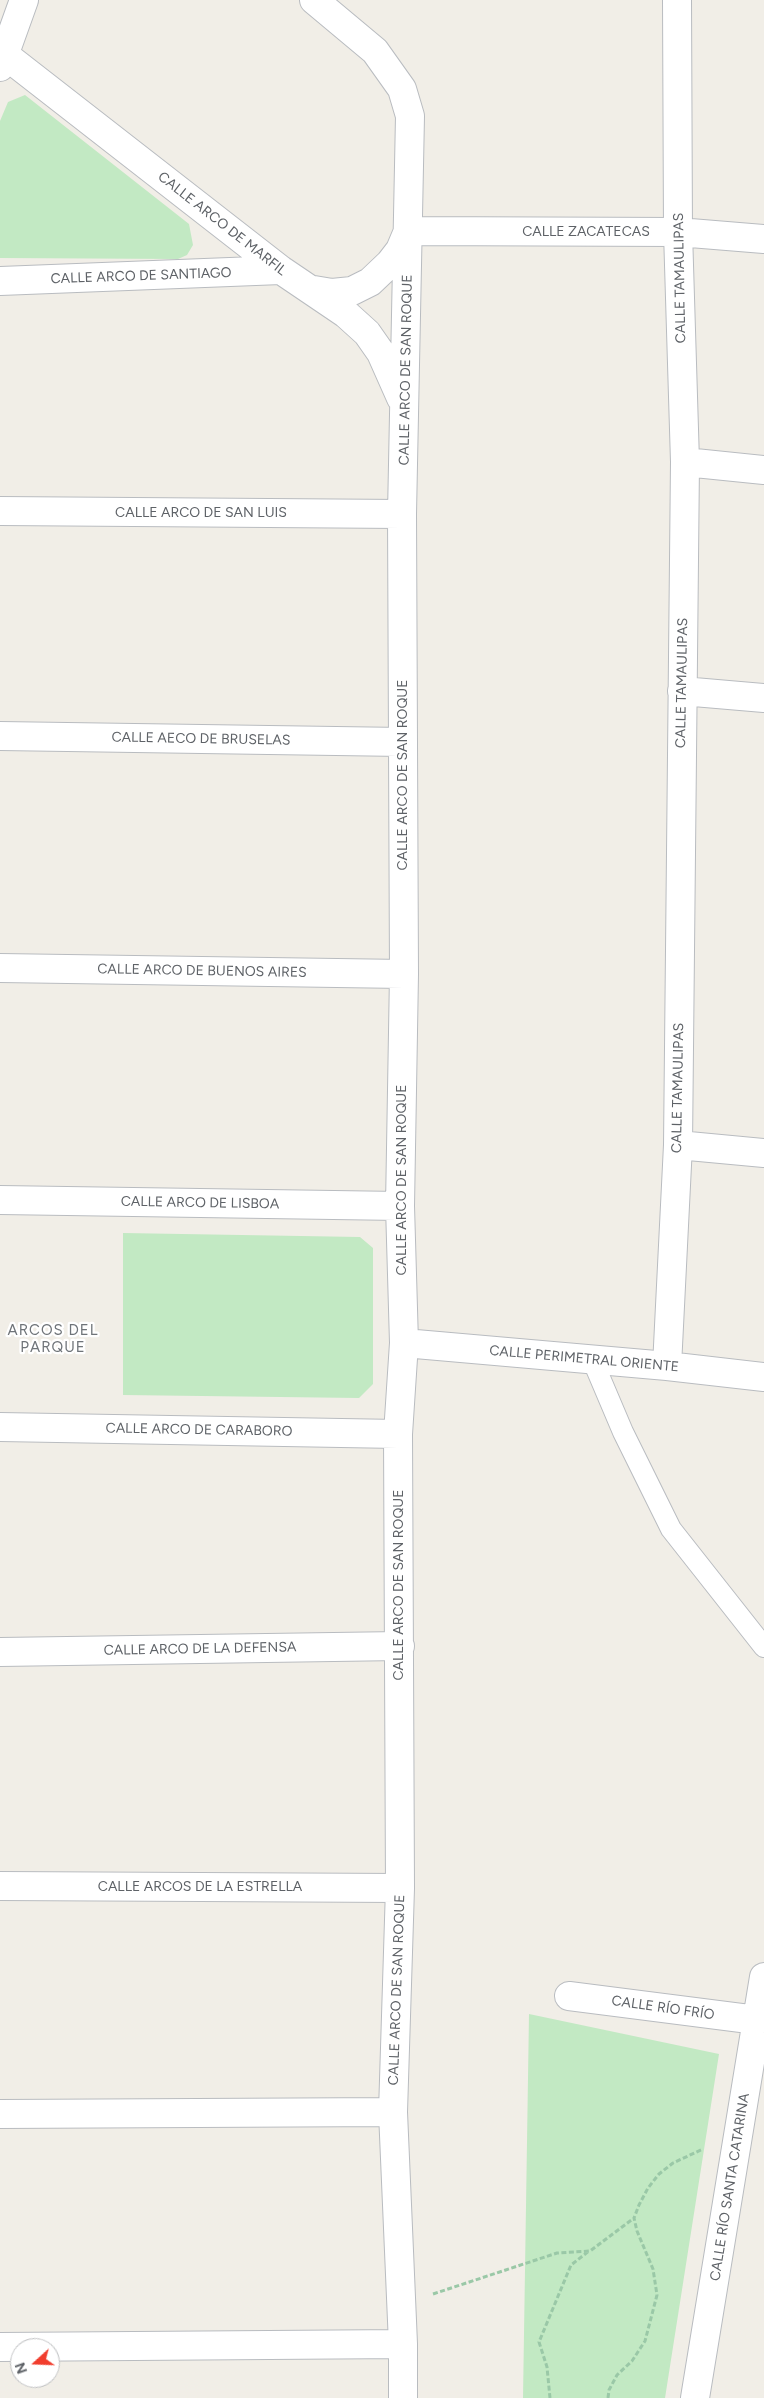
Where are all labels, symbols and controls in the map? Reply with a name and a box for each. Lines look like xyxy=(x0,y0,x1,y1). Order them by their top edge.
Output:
street label: CALLE ARCO DE MARFIL xyxy=(154,169,290,279)
street label: CALLE TAMAULIPAS xyxy=(670,213,690,343)
street label: CALLE ZACATECAS xyxy=(522,224,650,240)
street label: CALLE ARCO DE SANTIAGO xyxy=(50,264,232,288)
street label: CALLE ARCO DE SAN ROQUE xyxy=(396,274,416,466)
street label: CALLE ARCO DE SAN LUIS xyxy=(115,505,287,521)
street label: CALLE TAMAULIPAS xyxy=(672,618,692,748)
street label: CALLE ARCO DE SAN ROQUE xyxy=(395,679,411,871)
street label: CALLE AECO DE BRUSELAS xyxy=(111,729,291,749)
street label: CALLE ARCO DE BUENOS AIRES xyxy=(97,961,307,981)
street label: CALLE TAMAULIPAS xyxy=(668,1023,688,1153)
street label: CALLE ARCO DE SAN ROQUE xyxy=(394,1084,410,1276)
street label: CALLE ARCO DE LISBOA xyxy=(121,1193,279,1213)
district label: ARCOS DEL PARQUE xyxy=(6,1322,100,1357)
street label: CALLE PERIMETRAL ORIENTE xyxy=(489,1342,679,1376)
street label: CALLE ARCO DE CARABORO xyxy=(105,1420,293,1440)
street label: CALLE ARCO DE SAN ROQUE xyxy=(391,1489,407,1681)
street label: CALLE ARCO DE LA DEFENSA xyxy=(103,1639,297,1659)
street label: CALLE ARCOS DE LA ESTRELLA xyxy=(98,1879,302,1895)
street label: CALLE ARCO DE SAN ROQUE xyxy=(385,1894,409,2086)
street label: CALLE RÍO FRÍO xyxy=(610,1992,716,2024)
street label: CALLE RÍO SANTA CATARINA xyxy=(707,2092,753,2282)
north arrow xyxy=(10,2338,60,2388)
text: N xyxy=(12,2360,31,2376)

